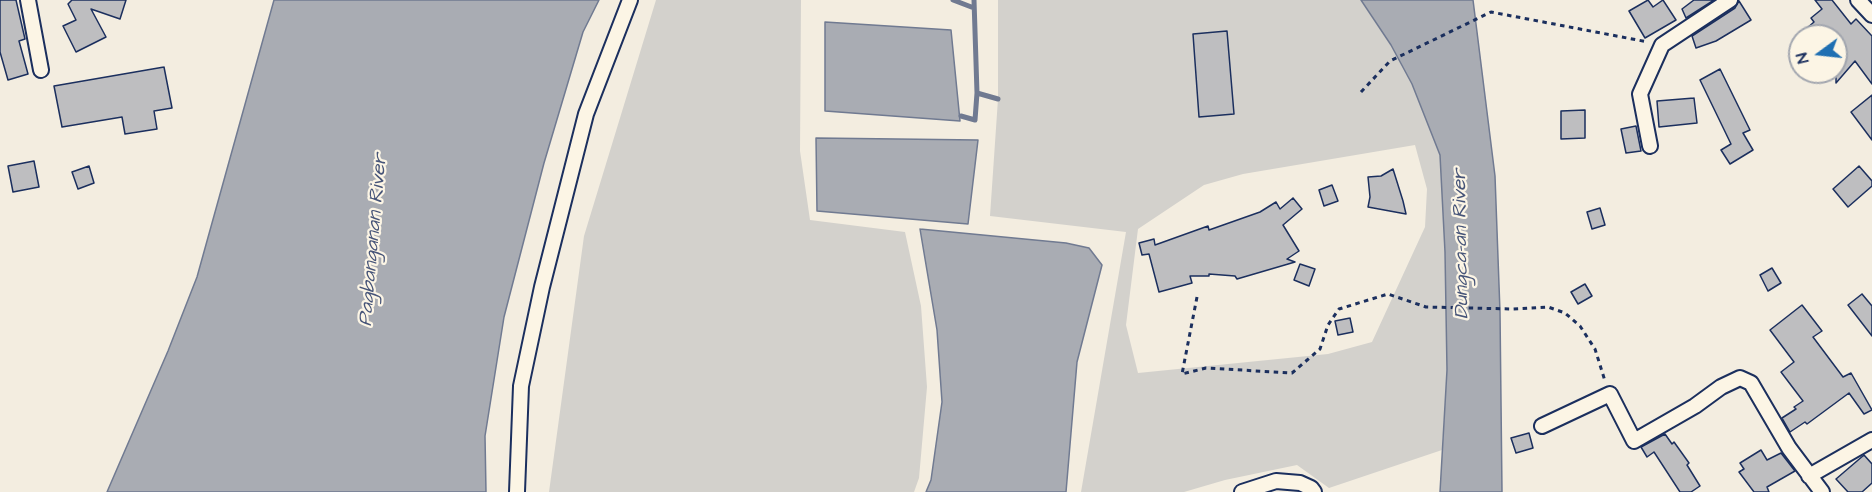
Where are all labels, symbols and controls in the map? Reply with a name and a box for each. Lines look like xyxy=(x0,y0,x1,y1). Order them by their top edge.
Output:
north arrow xyxy=(1788,24,1848,84)
text: N xyxy=(1791,50,1814,66)
water label: Pagbanganan River xyxy=(355,153,393,327)
water label: Dungca-an River xyxy=(1449,169,1475,319)

